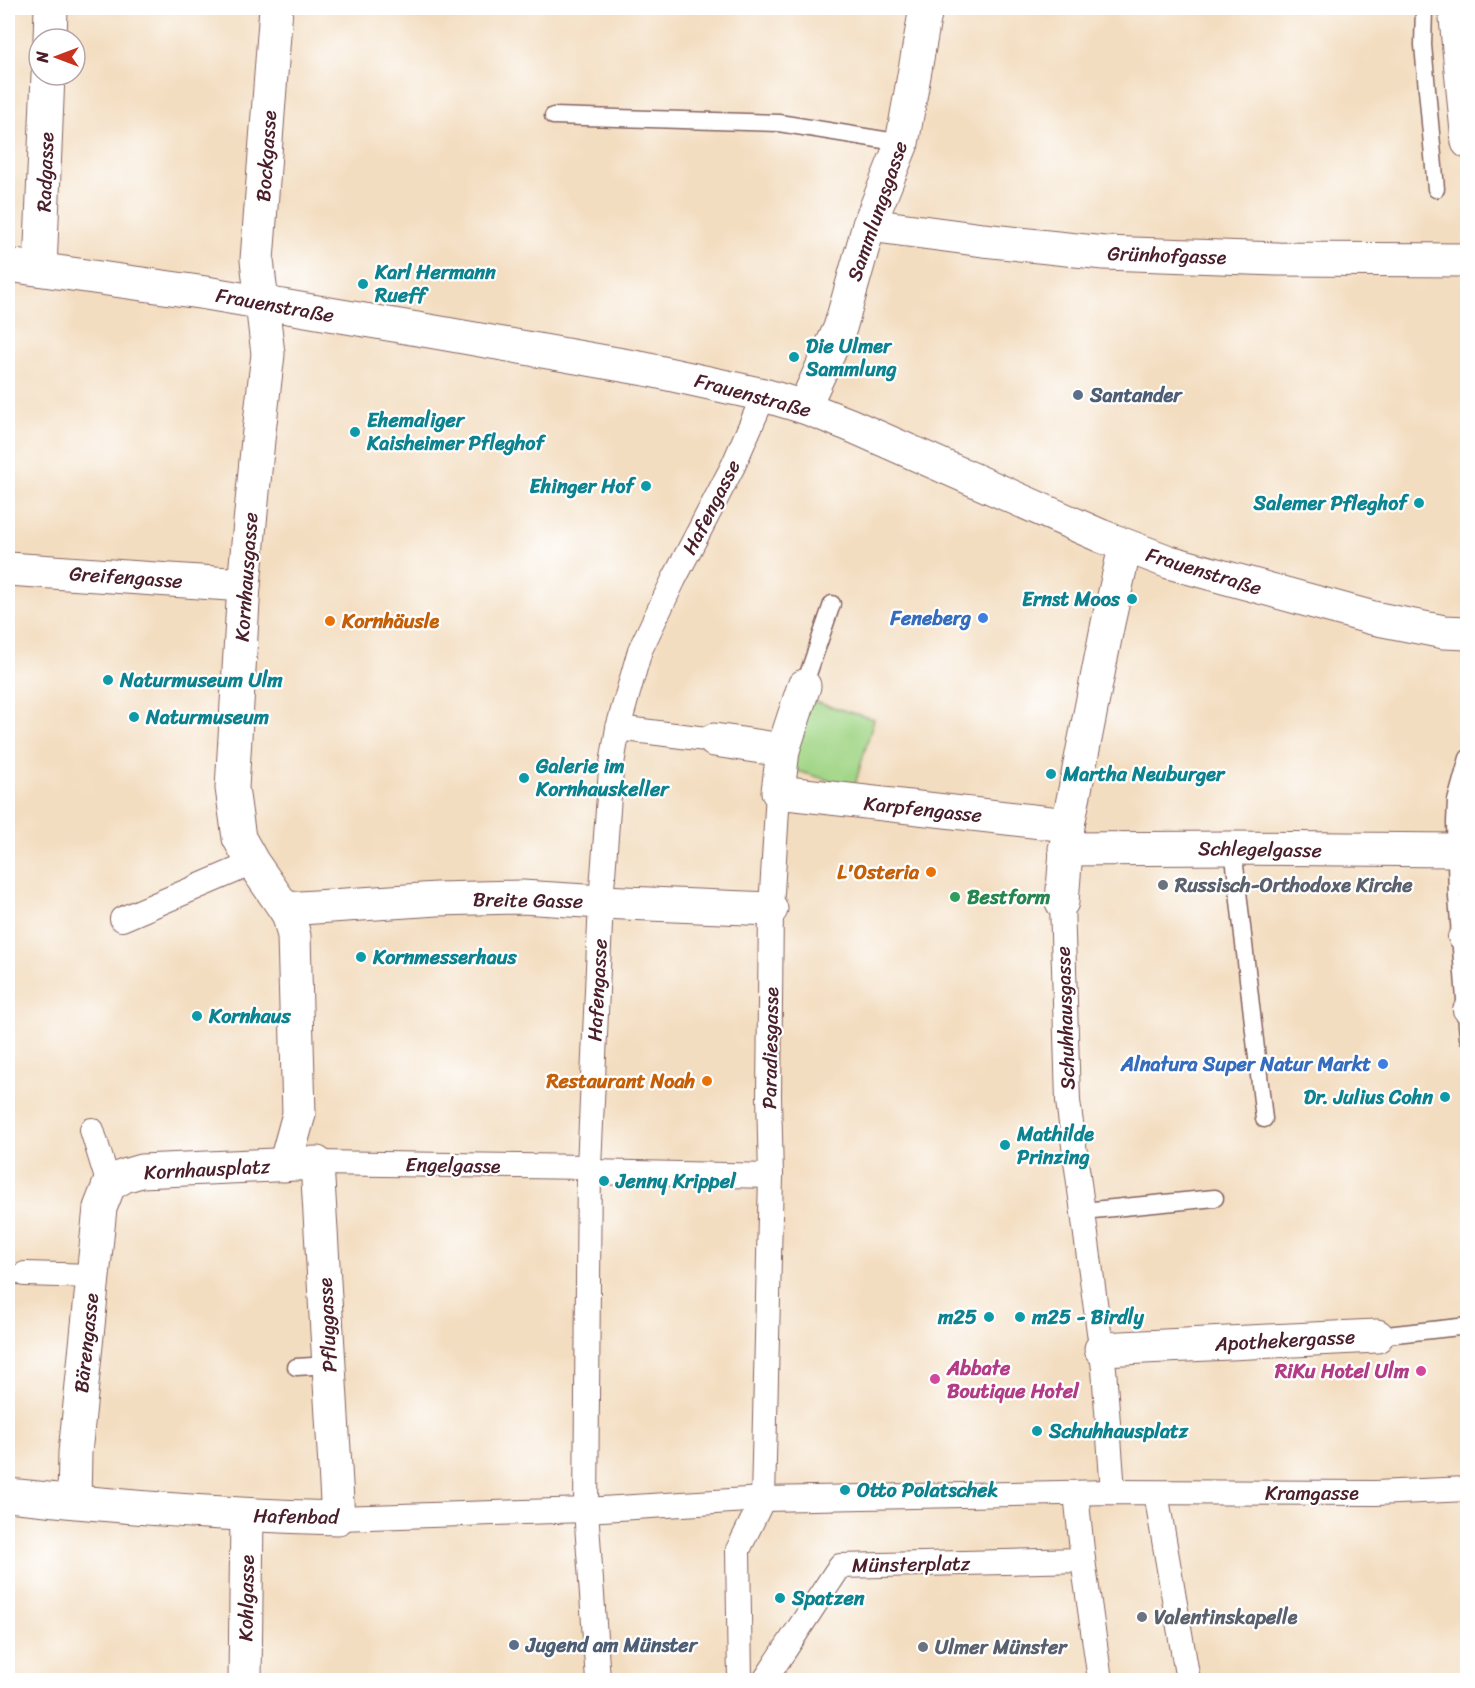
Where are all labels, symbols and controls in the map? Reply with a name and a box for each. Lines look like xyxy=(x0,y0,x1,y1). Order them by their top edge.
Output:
north arrow xyxy=(27,27,87,87)
text: N xyxy=(28,51,57,64)
street label: Bockgasse xyxy=(246,109,287,203)
street label: Radgasse xyxy=(27,131,64,213)
street label: Sammlungsgasse xyxy=(837,136,918,286)
street label: Grünhofgasse xyxy=(1107,236,1227,275)
place label: Karl Hermann Rueff xyxy=(374,255,496,313)
marker: Karl Hermann Rueff xyxy=(356,277,370,291)
street label: Frauenstraße xyxy=(213,278,337,333)
place label: Die Ulmer Sammlung xyxy=(805,329,897,387)
marker: Die Ulmer Sammlung xyxy=(787,350,801,364)
street label: Frauenstraße xyxy=(691,363,815,428)
place label: Santander xyxy=(1089,378,1183,413)
marker: Santander xyxy=(1071,388,1085,402)
place label: Ehemaliger Kaisheimer Pfleghof xyxy=(366,403,546,461)
marker: Ehemaliger Kaisheimer Pfleghof xyxy=(348,425,362,439)
street label: Hafengasse xyxy=(672,453,750,561)
place label: Ehinger Hof xyxy=(530,469,637,504)
marker: Ehinger Hof xyxy=(639,479,653,493)
place label: Salemer Pfleghof xyxy=(1253,486,1410,521)
marker: Salemer Pfleghof xyxy=(1412,496,1426,510)
street label: Kornhausgasse xyxy=(225,511,268,643)
street label: Frauenstraße xyxy=(1142,537,1266,606)
street label: Greifengasse xyxy=(68,556,184,599)
place label: Ernst Moos xyxy=(1022,582,1121,617)
marker: Ernst Moos xyxy=(1125,592,1139,606)
place label: Feneberg xyxy=(889,601,971,636)
place label: Kornhäusle xyxy=(341,604,439,639)
marker: Feneberg xyxy=(976,611,990,625)
marker: Kornhäusle xyxy=(323,614,337,628)
place label: Naturmuseum Ulm xyxy=(119,663,283,698)
marker: Naturmuseum Ulm xyxy=(101,673,115,687)
place label: Naturmuseum xyxy=(145,700,269,735)
marker: Naturmuseum xyxy=(127,710,141,724)
place label: Galerie im Kornhauskeller xyxy=(535,749,670,807)
place label: Martha Neuburger xyxy=(1062,757,1226,792)
marker: Martha Neuburger xyxy=(1044,767,1058,781)
marker: Galerie im Kornhauskeller xyxy=(517,771,531,785)
street label: Karpfengasse xyxy=(862,786,984,833)
street label: Schlegelgasse xyxy=(1198,831,1322,868)
place label: L'Osteria xyxy=(837,855,920,890)
marker: L'Osteria xyxy=(924,865,938,879)
place label: Russisch-Orthodoxe Kirche xyxy=(1174,868,1413,903)
marker: Russisch-Orthodoxe Kirche xyxy=(1156,878,1170,892)
place label: Bestform xyxy=(967,880,1050,915)
street label: Breite Gasse xyxy=(472,882,583,919)
marker: Bestform xyxy=(948,890,962,904)
street label: Hafengasse xyxy=(577,938,618,1042)
place label: Kornmesserhaus xyxy=(372,940,517,975)
street label: Schuhhausgasse xyxy=(1046,946,1085,1090)
marker: Kornmesserhaus xyxy=(354,950,368,964)
street label: Paradiesgasse xyxy=(752,986,789,1109)
place label: Kornhaus xyxy=(208,999,292,1034)
marker: Kornhaus xyxy=(190,1009,204,1023)
place label: Alnatura Super Natur Markt xyxy=(1120,1047,1371,1082)
marker: Alnatura Super Natur Markt xyxy=(1376,1057,1390,1071)
place label: Restaurant Noah xyxy=(545,1064,696,1099)
marker: Restaurant Noah xyxy=(700,1074,714,1088)
place label: Dr. Julius Cohn xyxy=(1304,1080,1433,1115)
marker: Dr. Julius Cohn xyxy=(1438,1090,1452,1104)
place label: Mathilde Prinzing xyxy=(1016,1117,1094,1175)
marker: Mathilde Prinzing xyxy=(998,1138,1012,1152)
street label: Engelgasse xyxy=(405,1147,501,1184)
street label: Kornhausplatz xyxy=(143,1149,271,1190)
place label: Jenny Krippel xyxy=(615,1164,737,1199)
marker: Jenny Krippel xyxy=(597,1174,611,1188)
street label: Pfluggasse xyxy=(308,1276,347,1373)
street label: Bärengasse xyxy=(64,1291,109,1395)
place label: m25 xyxy=(937,1300,977,1335)
place label: m25 - Birdly xyxy=(1031,1300,1144,1335)
marker: m25 xyxy=(982,1310,996,1324)
marker: m25 - Birdly xyxy=(1013,1310,1027,1324)
street label: Apothekergasse xyxy=(1213,1319,1356,1362)
place label: Abbate Boutique Hotel xyxy=(946,1351,1080,1409)
place label: RiKu Hotel Ulm xyxy=(1274,1354,1410,1389)
marker: RiKu Hotel Ulm xyxy=(1414,1364,1428,1378)
marker: Abbate Boutique Hotel xyxy=(928,1372,942,1386)
place label: Schuhhausplatz xyxy=(1048,1414,1189,1449)
marker: Schuhhausplatz xyxy=(1030,1424,1044,1438)
place label: Otto Polatschek xyxy=(857,1473,999,1508)
street label: Kramgasse xyxy=(1265,1476,1359,1511)
marker: Otto Polatschek xyxy=(838,1483,852,1497)
street label: Hafenbad xyxy=(253,1498,340,1535)
street label: Münsterplatz xyxy=(852,1546,971,1583)
street label: Kohlgasse xyxy=(228,1554,265,1642)
place label: Spatzen xyxy=(791,1581,865,1616)
marker: Spatzen xyxy=(773,1591,787,1605)
place label: Valentinskapelle xyxy=(1154,1600,1298,1635)
marker: Valentinskapelle xyxy=(1135,1610,1149,1624)
place label: Jugend am Münster xyxy=(525,1628,699,1663)
place label: Ulmer Münster xyxy=(935,1630,1068,1665)
marker: Jugend am Münster xyxy=(507,1638,521,1652)
marker: Ulmer Münster xyxy=(916,1640,930,1654)

